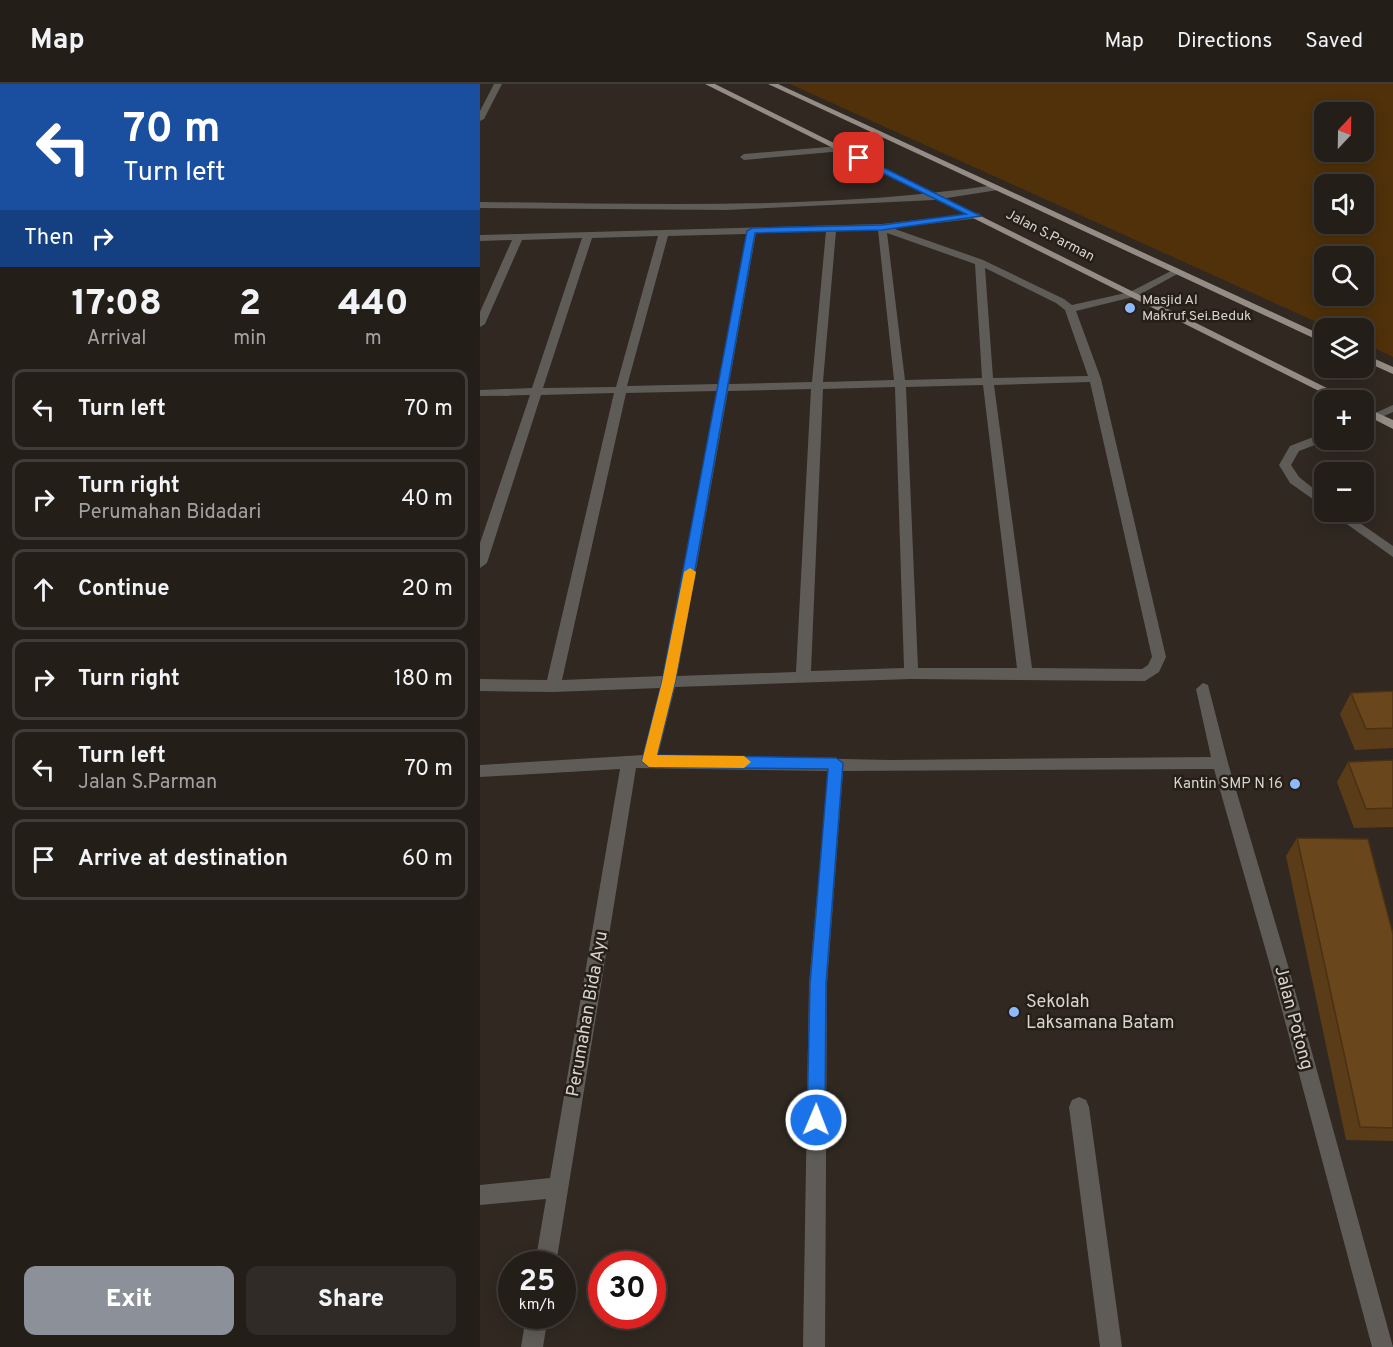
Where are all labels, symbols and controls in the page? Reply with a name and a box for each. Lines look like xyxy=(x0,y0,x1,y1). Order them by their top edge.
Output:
text: Map xyxy=(30,23,85,59)
text: Map xyxy=(1104,28,1144,55)
text: Directions xyxy=(1177,28,1272,55)
text: Saved xyxy=(1305,28,1363,55)
north arrow xyxy=(1314,102,1374,162)
map controls xyxy=(1314,102,1374,522)
text: 70 m xyxy=(123,104,221,157)
icon: left xyxy=(24,108,102,186)
pin xyxy=(833,132,884,183)
icon: arrive xyxy=(842,141,875,174)
text: Turn left xyxy=(123,156,225,190)
button: sound xyxy=(1314,174,1374,234)
street label: Jalan S.Parman xyxy=(1003,206,1097,266)
icon: right xyxy=(86,222,119,255)
text: Then xyxy=(24,225,74,252)
button: search xyxy=(1314,246,1374,306)
text: 17:08 xyxy=(71,282,162,328)
text: 2 xyxy=(239,282,261,328)
text: 440 xyxy=(338,282,409,328)
place label: Masjid Al Makruf Sei.Beduk xyxy=(1142,292,1252,325)
marker: Masjid Al Makruf Sei.Beduk xyxy=(1123,301,1137,315)
button: layers xyxy=(1314,318,1374,378)
text: Arrival xyxy=(87,326,146,352)
text: min xyxy=(233,326,267,352)
text: m xyxy=(365,326,382,352)
button: + xyxy=(1314,390,1374,450)
icon: left xyxy=(27,393,60,426)
text: Turn left xyxy=(78,396,166,423)
text: 70 m xyxy=(404,396,453,423)
button: − xyxy=(1314,462,1374,522)
text: Turn right xyxy=(78,473,180,500)
icon: right xyxy=(27,483,60,516)
text: 40 m xyxy=(401,486,453,513)
text: Perumahan Bidadari xyxy=(78,500,261,526)
icon: ahead xyxy=(27,573,60,606)
text: Continue xyxy=(78,576,169,603)
text: 20 m xyxy=(402,576,453,603)
icon: right xyxy=(27,663,60,696)
text: Turn right xyxy=(78,666,180,693)
text: 180 m xyxy=(394,666,453,693)
text: Turn left xyxy=(78,743,166,770)
icon: left xyxy=(27,753,60,786)
text: 70 m xyxy=(404,756,453,783)
text: Jalan S.Parman xyxy=(78,770,217,796)
place label: Kantin SMP N 16 xyxy=(1173,775,1283,794)
marker: Kantin SMP N 16 xyxy=(1288,777,1302,791)
icon: arrive xyxy=(27,843,60,876)
text: Arrive at destination xyxy=(78,846,288,873)
text: 60 m xyxy=(402,846,453,873)
street label: Perumahan Bida Ayu xyxy=(562,929,614,1099)
street label: Jalan Potong xyxy=(1268,964,1318,1072)
place label: Sekolah Laksamana Batam xyxy=(1026,991,1174,1035)
marker: Sekolah Laksamana Batam xyxy=(1007,1005,1021,1019)
position arrow xyxy=(784,1088,848,1152)
speed limit sign: 30 xyxy=(588,1251,666,1329)
text: 25 xyxy=(519,1264,555,1301)
button: Exit xyxy=(24,1266,234,1335)
button: Share xyxy=(246,1266,456,1335)
text: km/h xyxy=(519,1296,555,1315)

